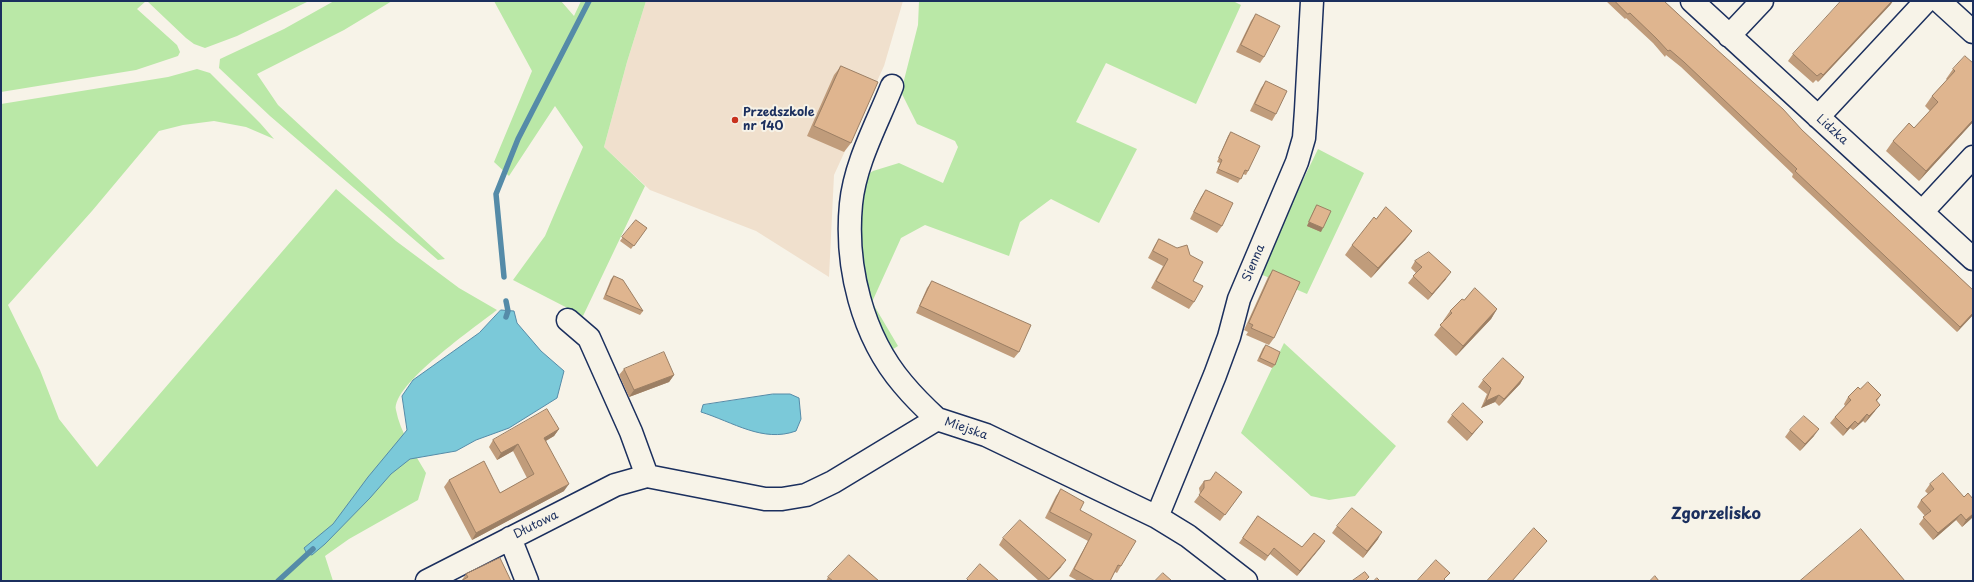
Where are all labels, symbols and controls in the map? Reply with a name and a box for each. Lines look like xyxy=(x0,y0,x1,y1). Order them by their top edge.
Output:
place label: Przedszkole nr 140 xyxy=(743,106,814,134)
street label: Lidzka xyxy=(1813,112,1851,148)
marker: Przedszkole nr 140 xyxy=(730,115,740,125)
street label: Sienna xyxy=(1240,242,1268,284)
street label: Miejska xyxy=(942,415,990,443)
district label: Zgorzelisko xyxy=(1671,505,1761,525)
street label: Dłutowa xyxy=(511,508,561,542)

